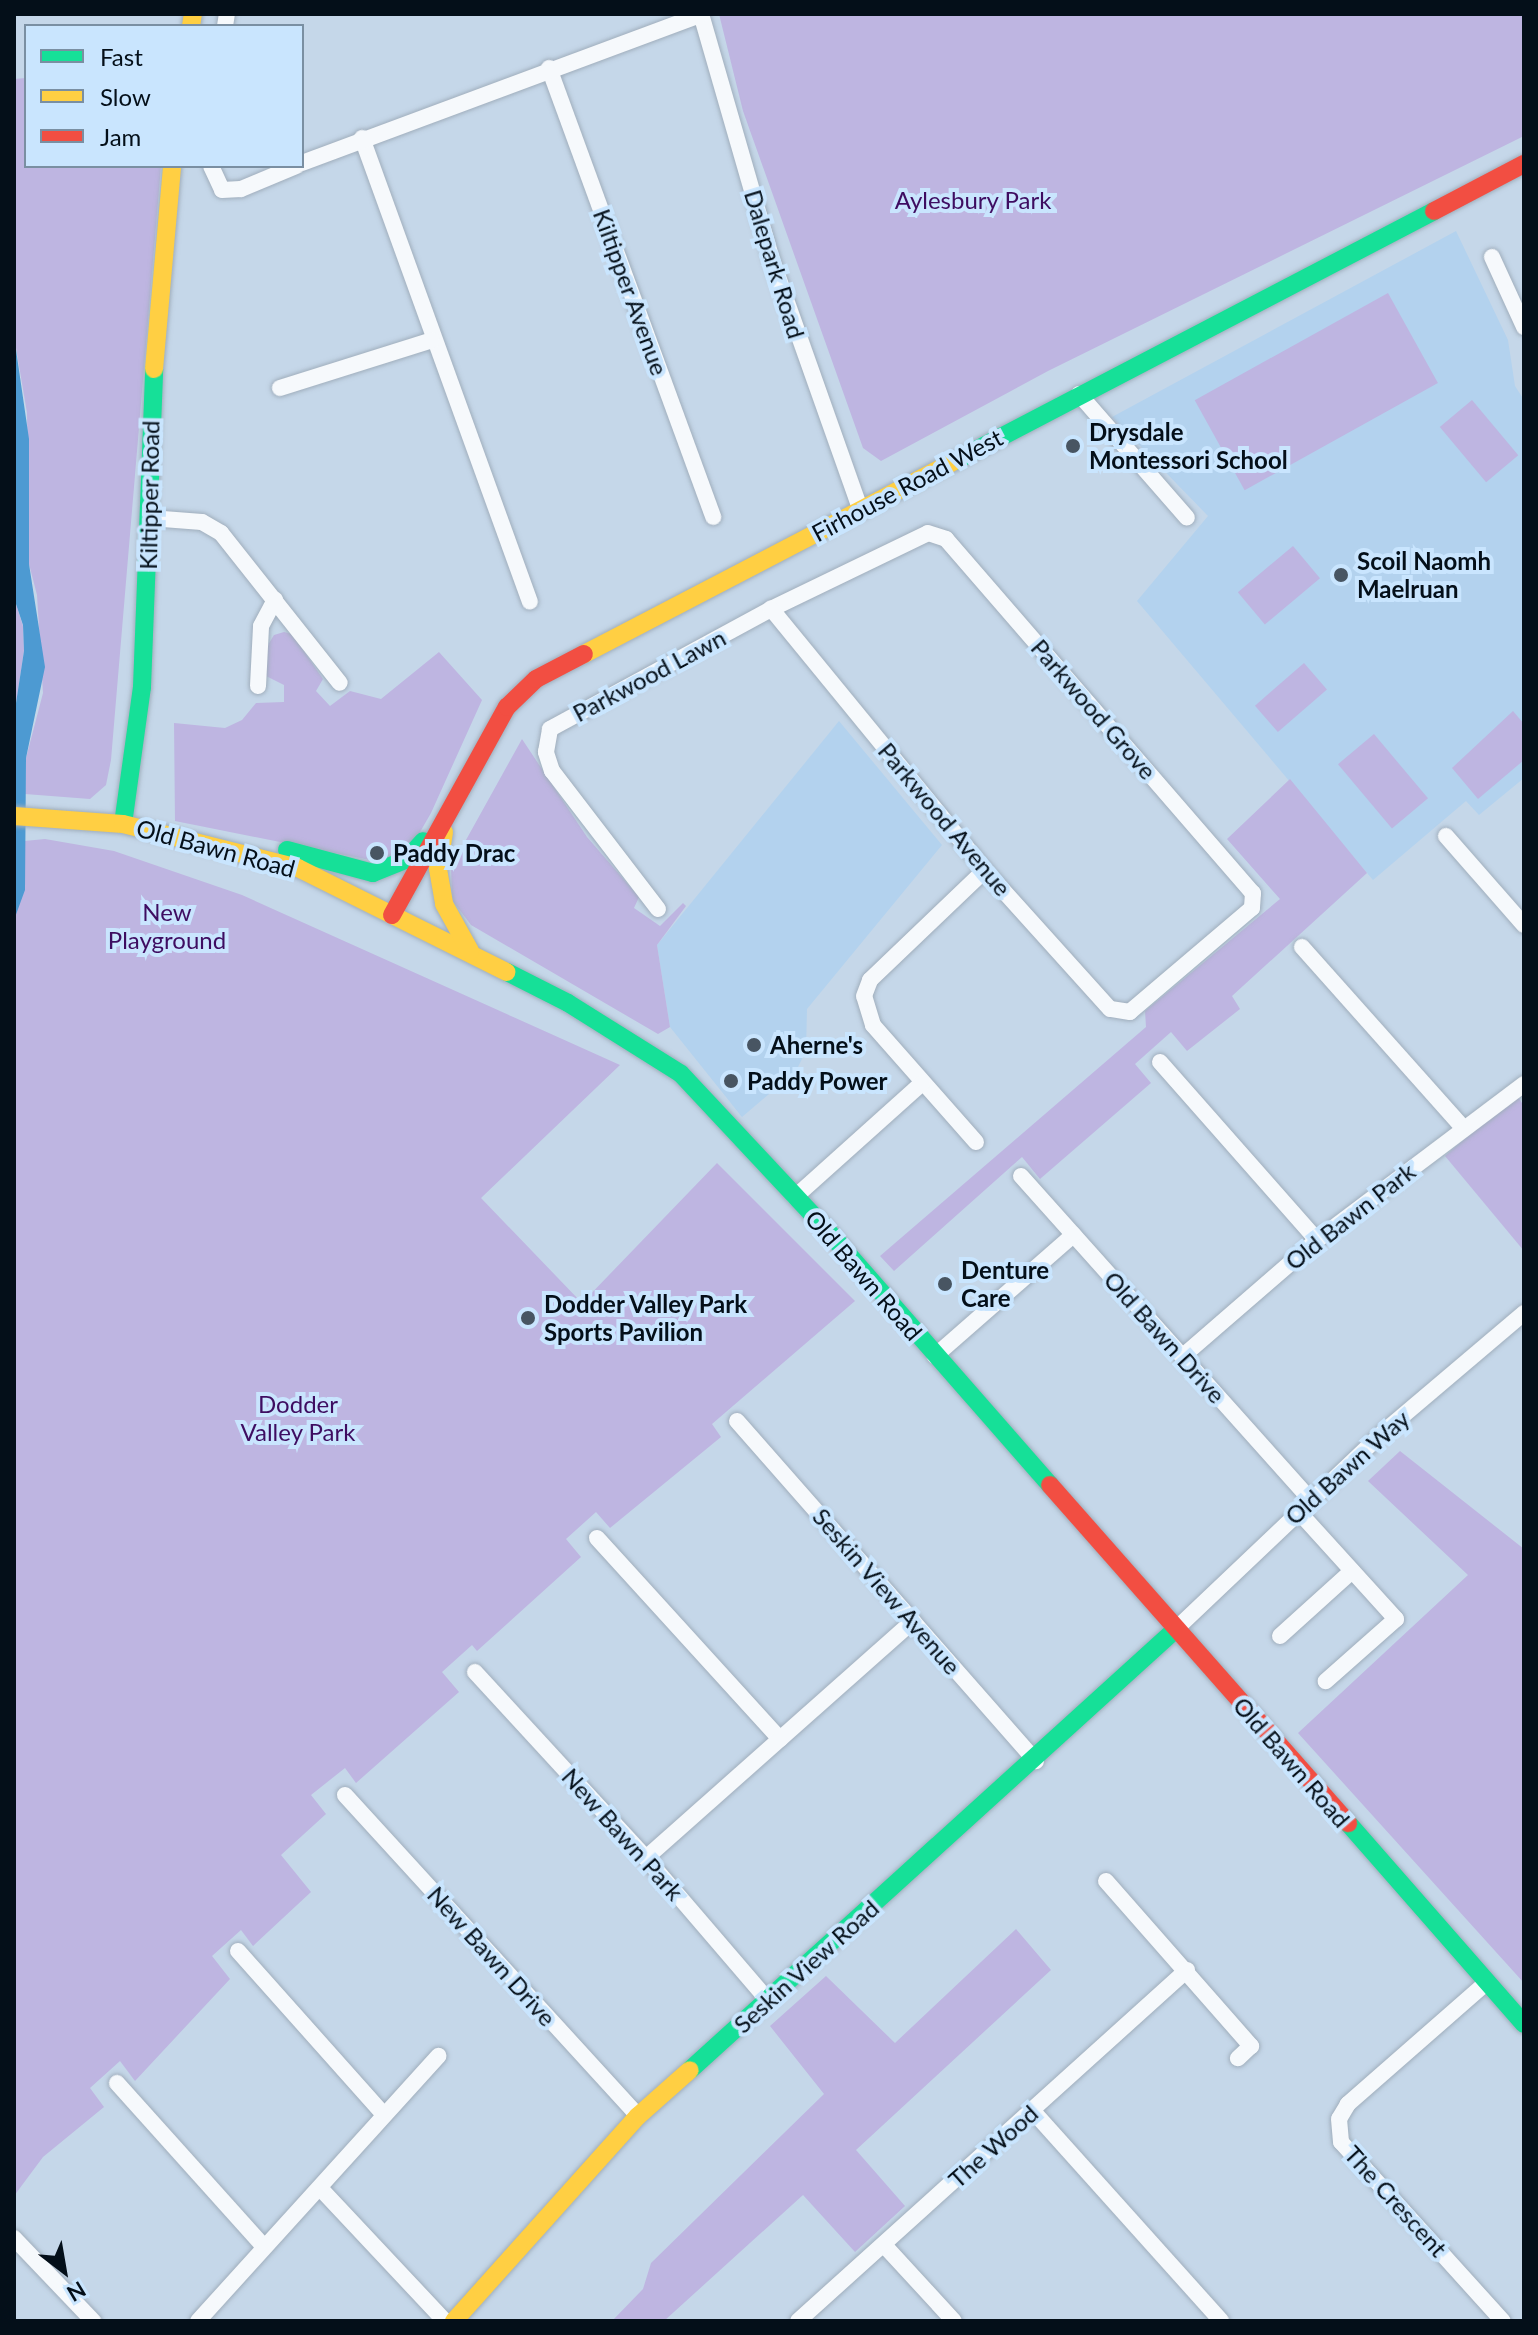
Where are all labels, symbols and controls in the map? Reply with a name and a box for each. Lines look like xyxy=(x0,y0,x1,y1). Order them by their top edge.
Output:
legend xyxy=(24,24,304,168)
text: Fast xyxy=(100,42,143,71)
text: Slow xyxy=(100,82,151,111)
text: Jam xyxy=(100,122,141,151)
street label: Dalepark Road xyxy=(739,186,811,342)
park label: Aylesbury Park xyxy=(894,186,1052,214)
street label: Kiltipper Avenue xyxy=(587,204,675,380)
place label: Drysdale Montessori School xyxy=(1089,418,1288,474)
street label: Kiltipper Road xyxy=(133,420,165,570)
street label: Firhouse Road West xyxy=(807,422,1007,548)
marker: Drysdale Montessori School xyxy=(1064,437,1082,455)
place label: Scoil Naomh Maelruan xyxy=(1357,547,1491,603)
marker: Scoil Naomh Maelruan xyxy=(1332,566,1350,584)
street label: Parkwood Lawn xyxy=(568,623,730,727)
street label: Parkwood Grove xyxy=(1025,633,1163,785)
street label: Parkwood Avenue xyxy=(872,736,1018,902)
street label: Old Bawn Road xyxy=(134,813,298,883)
place label: Paddy Drac xyxy=(393,839,516,867)
marker: Paddy Drac xyxy=(368,844,386,862)
park label: New Playground xyxy=(108,898,226,954)
place label: Aherne's xyxy=(770,1031,863,1059)
marker: Aherne's xyxy=(745,1036,763,1054)
place label: Paddy Power xyxy=(747,1067,888,1095)
marker: Paddy Power xyxy=(722,1072,740,1090)
street label: Old Bawn Park xyxy=(1279,1156,1421,1276)
street label: Old Bawn Road xyxy=(800,1204,928,1346)
place label: Denture Care xyxy=(961,1256,1049,1312)
street label: Old Bawn Drive xyxy=(1098,1265,1232,1409)
marker: Denture Care xyxy=(936,1275,954,1293)
place label: Dodder Valley Park Sports Pavilion xyxy=(544,1290,749,1346)
marker: Dodder Valley Park Sports Pavilion xyxy=(519,1309,537,1327)
park label: Dodder Valley Park xyxy=(240,1390,356,1446)
street label: Old Bawn Way xyxy=(1279,1404,1415,1530)
street label: Seskin View Avenue xyxy=(806,1501,968,1681)
street label: Old Bawn Road xyxy=(1228,1691,1356,1833)
street label: New Bawn Park xyxy=(556,1762,690,1906)
street label: New Bawn Drive xyxy=(422,1880,562,2032)
street label: Seskin View Road xyxy=(727,1893,885,2039)
street label: The Wood xyxy=(942,2098,1044,2194)
street label: The Crescent xyxy=(1339,2140,1453,2262)
north arrow xyxy=(24,2231,104,2311)
text: N xyxy=(62,2276,91,2308)

